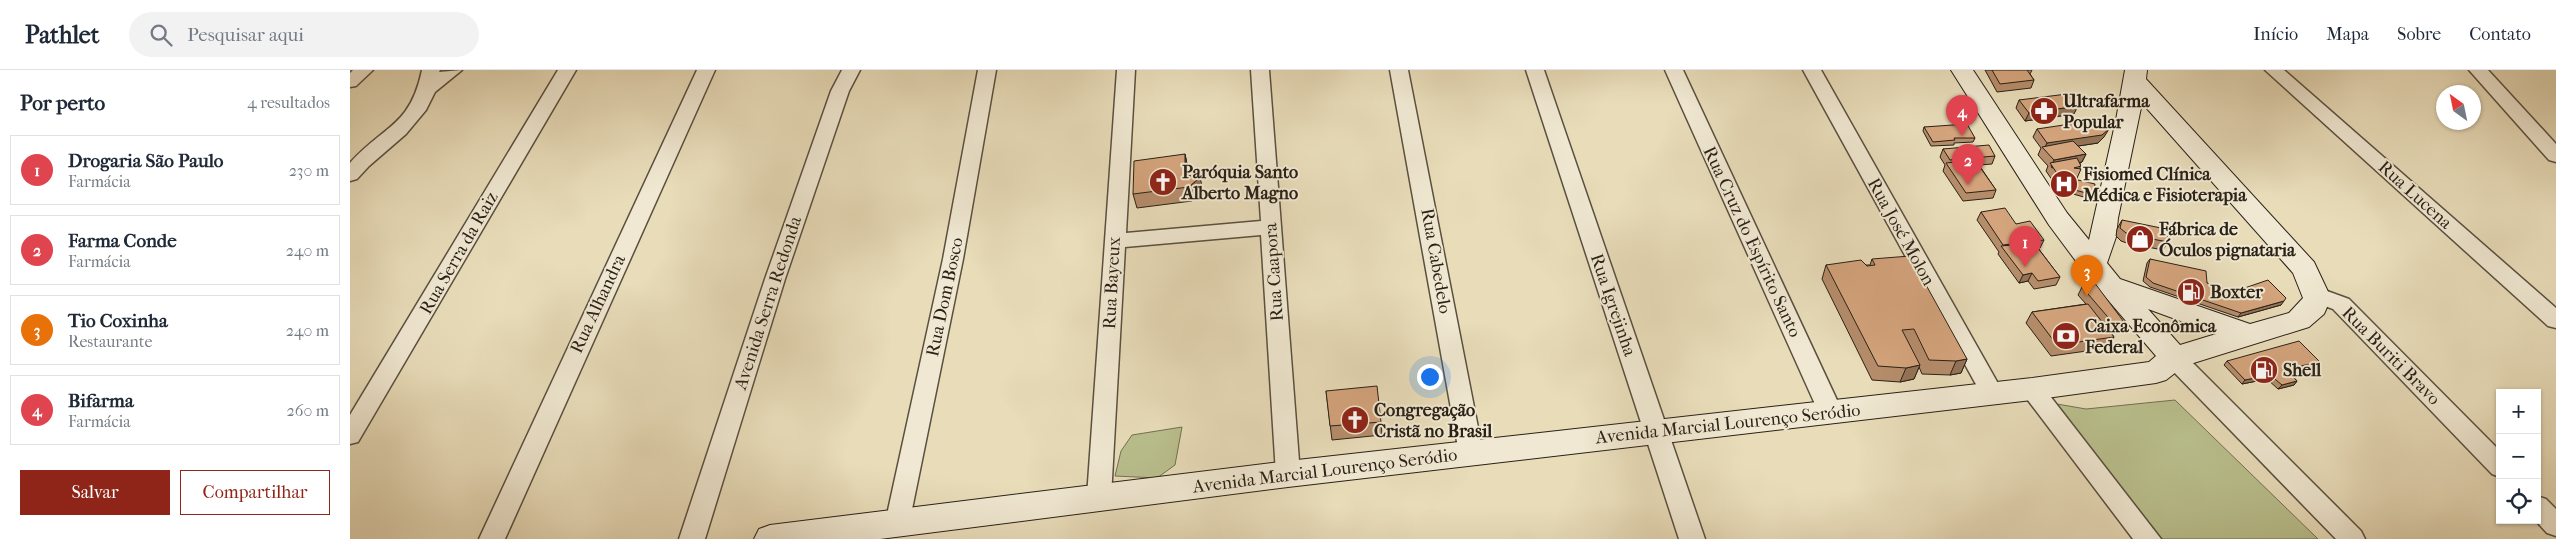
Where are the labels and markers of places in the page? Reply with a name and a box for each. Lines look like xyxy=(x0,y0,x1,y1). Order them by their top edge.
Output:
place label: Ultrafarma Popular xyxy=(2062,91,2150,133)
pin: 4 xyxy=(1946,95,1978,136)
pharmacy icon: Ultrafarma Popular xyxy=(2029,96,2059,126)
pin: 2 xyxy=(1952,144,1984,185)
place label: Paróquia Santo Alberto Magno xyxy=(1181,162,1298,204)
place label: Fisiomed Clínica Médica e Fisioterapia xyxy=(2082,164,2247,206)
church icon: Paróquia Santo Alberto Magno xyxy=(1148,167,1178,197)
hospital icon: Fisiomed Clínica Médica e Fisioterapia xyxy=(2049,169,2079,199)
place label: Fábrica de Óculos pignataria xyxy=(2158,219,2296,261)
shop icon: Fábrica de Óculos pignataria xyxy=(2125,224,2155,254)
pin: 1 xyxy=(2009,226,2041,267)
pin: 3 xyxy=(2071,255,2103,296)
fuel station icon: Boxter xyxy=(2176,277,2206,307)
place label: Boxter xyxy=(2210,282,2263,303)
place label: Caixa Econômica Federal xyxy=(2084,316,2217,358)
bank icon: Caixa Econômica Federal xyxy=(2051,321,2081,351)
fuel station icon: Shell xyxy=(2249,355,2279,385)
place label: Shell xyxy=(2283,360,2322,381)
place label: Congregação Cristã no Brasil xyxy=(1374,400,1493,442)
church icon: Congregação Cristã no Brasil xyxy=(1340,405,1370,435)

